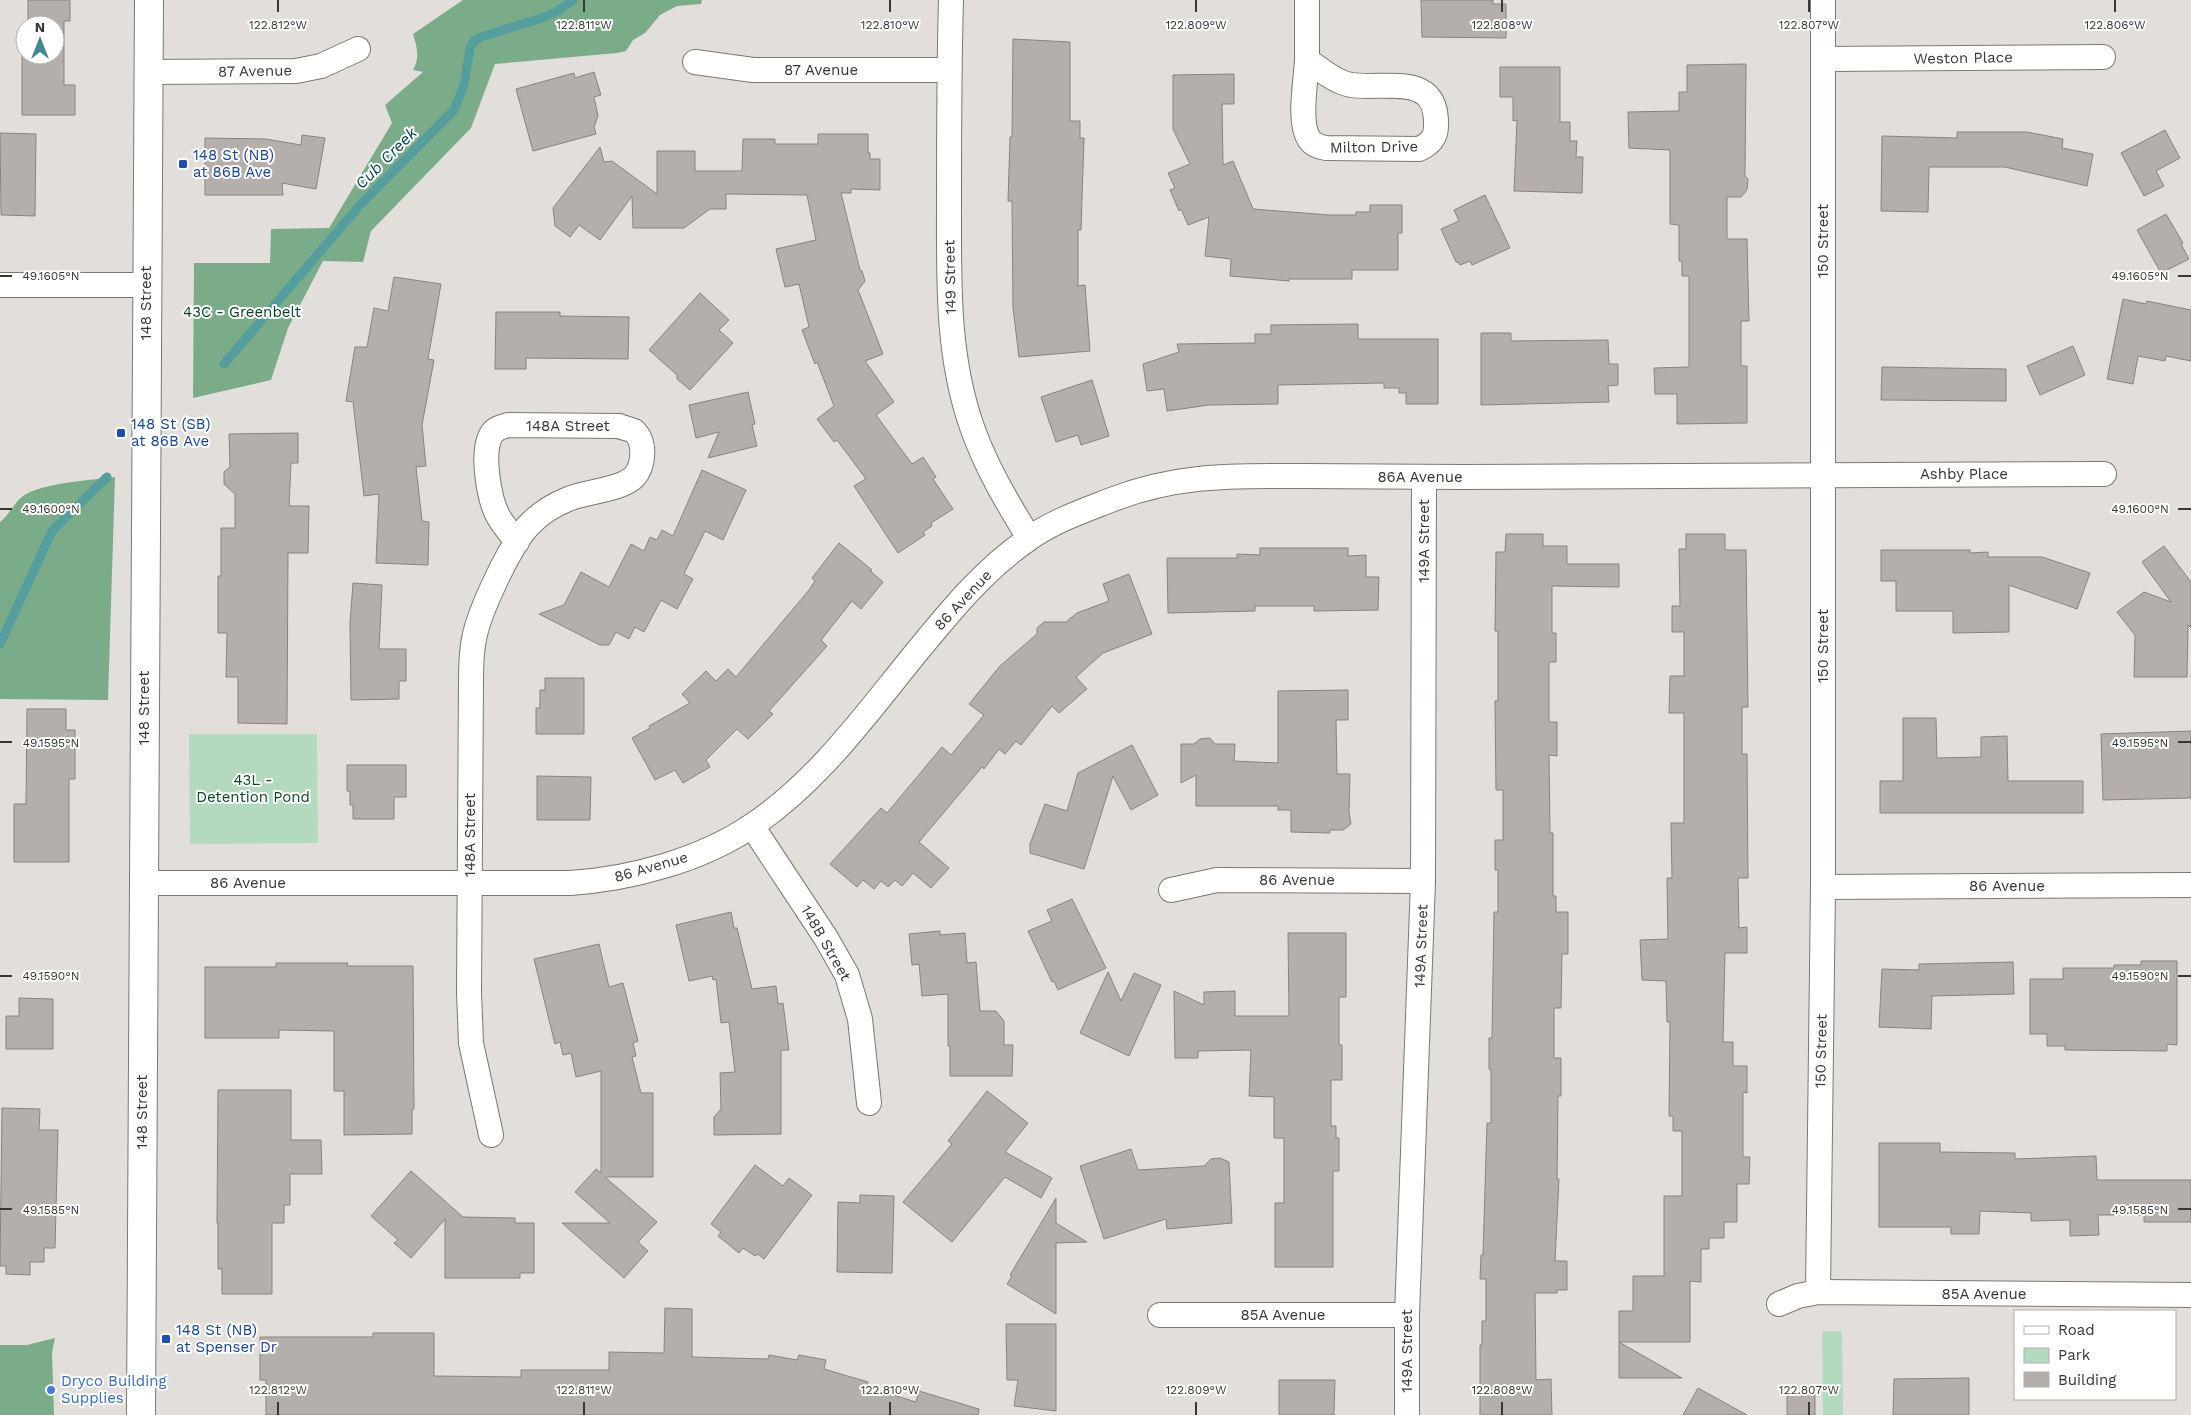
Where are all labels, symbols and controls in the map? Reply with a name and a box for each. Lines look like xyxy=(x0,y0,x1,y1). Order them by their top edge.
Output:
north arrow xyxy=(15,15,65,65)
text: 122.812°W xyxy=(249,18,307,32)
text: 122.811°W xyxy=(556,18,612,32)
text: 122.810°W xyxy=(861,18,920,32)
text: 122.809°W xyxy=(1165,18,1227,32)
text: 122.808°W xyxy=(1471,18,1533,32)
text: 122.807°W xyxy=(1779,18,1840,32)
text: 122.806°W xyxy=(2084,18,2146,32)
text: N xyxy=(35,19,45,35)
street label: Weston Place xyxy=(1913,48,2013,68)
street label: 87 Avenue xyxy=(218,61,292,81)
street label: 87 Avenue xyxy=(784,61,858,79)
water label: Cub Creek xyxy=(351,122,422,193)
street label: Milton Drive xyxy=(1330,137,1418,157)
place label: 148 St (NB) at 86B Ave xyxy=(193,146,274,181)
marker: 148 St (NB) at 86B Ave xyxy=(177,158,189,170)
street label: 150 Street xyxy=(1814,203,1832,278)
street label: 149 Street xyxy=(940,239,960,314)
street label: 148 Street xyxy=(137,265,155,340)
text: 49.1605°N xyxy=(22,269,80,283)
text: 49.1605°N xyxy=(2111,269,2169,283)
park label: 43C - Greenbelt xyxy=(183,303,302,321)
place label: 148 St (SB) at 86B Ave xyxy=(131,415,210,450)
street label: 148A Street xyxy=(526,417,611,435)
marker: 148 St (SB) at 86B Ave xyxy=(115,427,127,439)
street label: Ashby Place xyxy=(1920,465,2008,483)
street label: 86A Avenue xyxy=(1377,468,1463,486)
street label: 149A Street xyxy=(1415,498,1433,583)
text: 49.1600°N xyxy=(22,502,80,516)
text: 49.1600°N xyxy=(2111,502,2169,516)
street label: 86 Avenue xyxy=(931,566,995,634)
street label: 150 Street xyxy=(1814,608,1832,683)
street label: 148 Street xyxy=(135,670,153,745)
text: 49.1595°N xyxy=(23,736,79,750)
text: 49.1595°N xyxy=(2112,736,2168,750)
park label: 43L - Detention Pond xyxy=(196,771,310,806)
street label: 148A Street xyxy=(461,792,479,877)
street label: 86 Avenue xyxy=(612,848,690,886)
street label: 86 Avenue xyxy=(1259,871,1335,889)
street label: 86 Avenue xyxy=(210,874,286,892)
street label: 86 Avenue xyxy=(1969,877,2045,895)
street label: 148B Street xyxy=(797,902,855,985)
street label: 149A Street xyxy=(1411,903,1431,988)
text: 49.1590°N xyxy=(22,969,80,983)
text: 49.1590°N xyxy=(2111,969,2169,983)
street label: 150 Street xyxy=(1811,1013,1831,1088)
street label: 148 Street xyxy=(133,1074,151,1149)
text: 49.1585°N xyxy=(23,1203,79,1217)
text: 49.1585°N xyxy=(2112,1203,2168,1217)
street label: 85A Avenue xyxy=(1942,1285,2026,1303)
street label: 85A Avenue xyxy=(1241,1306,1325,1324)
street label: 149A Street xyxy=(1398,1308,1416,1393)
legend xyxy=(2014,1310,2176,1400)
place label: 148 St (NB) at Spenser Dr xyxy=(176,1321,277,1356)
text: Road xyxy=(2058,1321,2095,1339)
marker: 148 St (NB) at Spenser Dr xyxy=(160,1333,172,1345)
text: Park xyxy=(2058,1346,2091,1364)
text: Building xyxy=(2058,1371,2116,1389)
place label: Dryco Building Supplies xyxy=(61,1372,166,1407)
text: 122.812°W xyxy=(249,1383,307,1397)
text: 122.811°W xyxy=(556,1383,612,1397)
text: 122.810°W xyxy=(861,1383,920,1397)
text: 122.809°W xyxy=(1165,1383,1227,1397)
text: 122.808°W xyxy=(1471,1383,1533,1397)
text: 122.807°W xyxy=(1779,1383,1840,1397)
marker: Dryco Building Supplies xyxy=(45,1384,57,1396)

